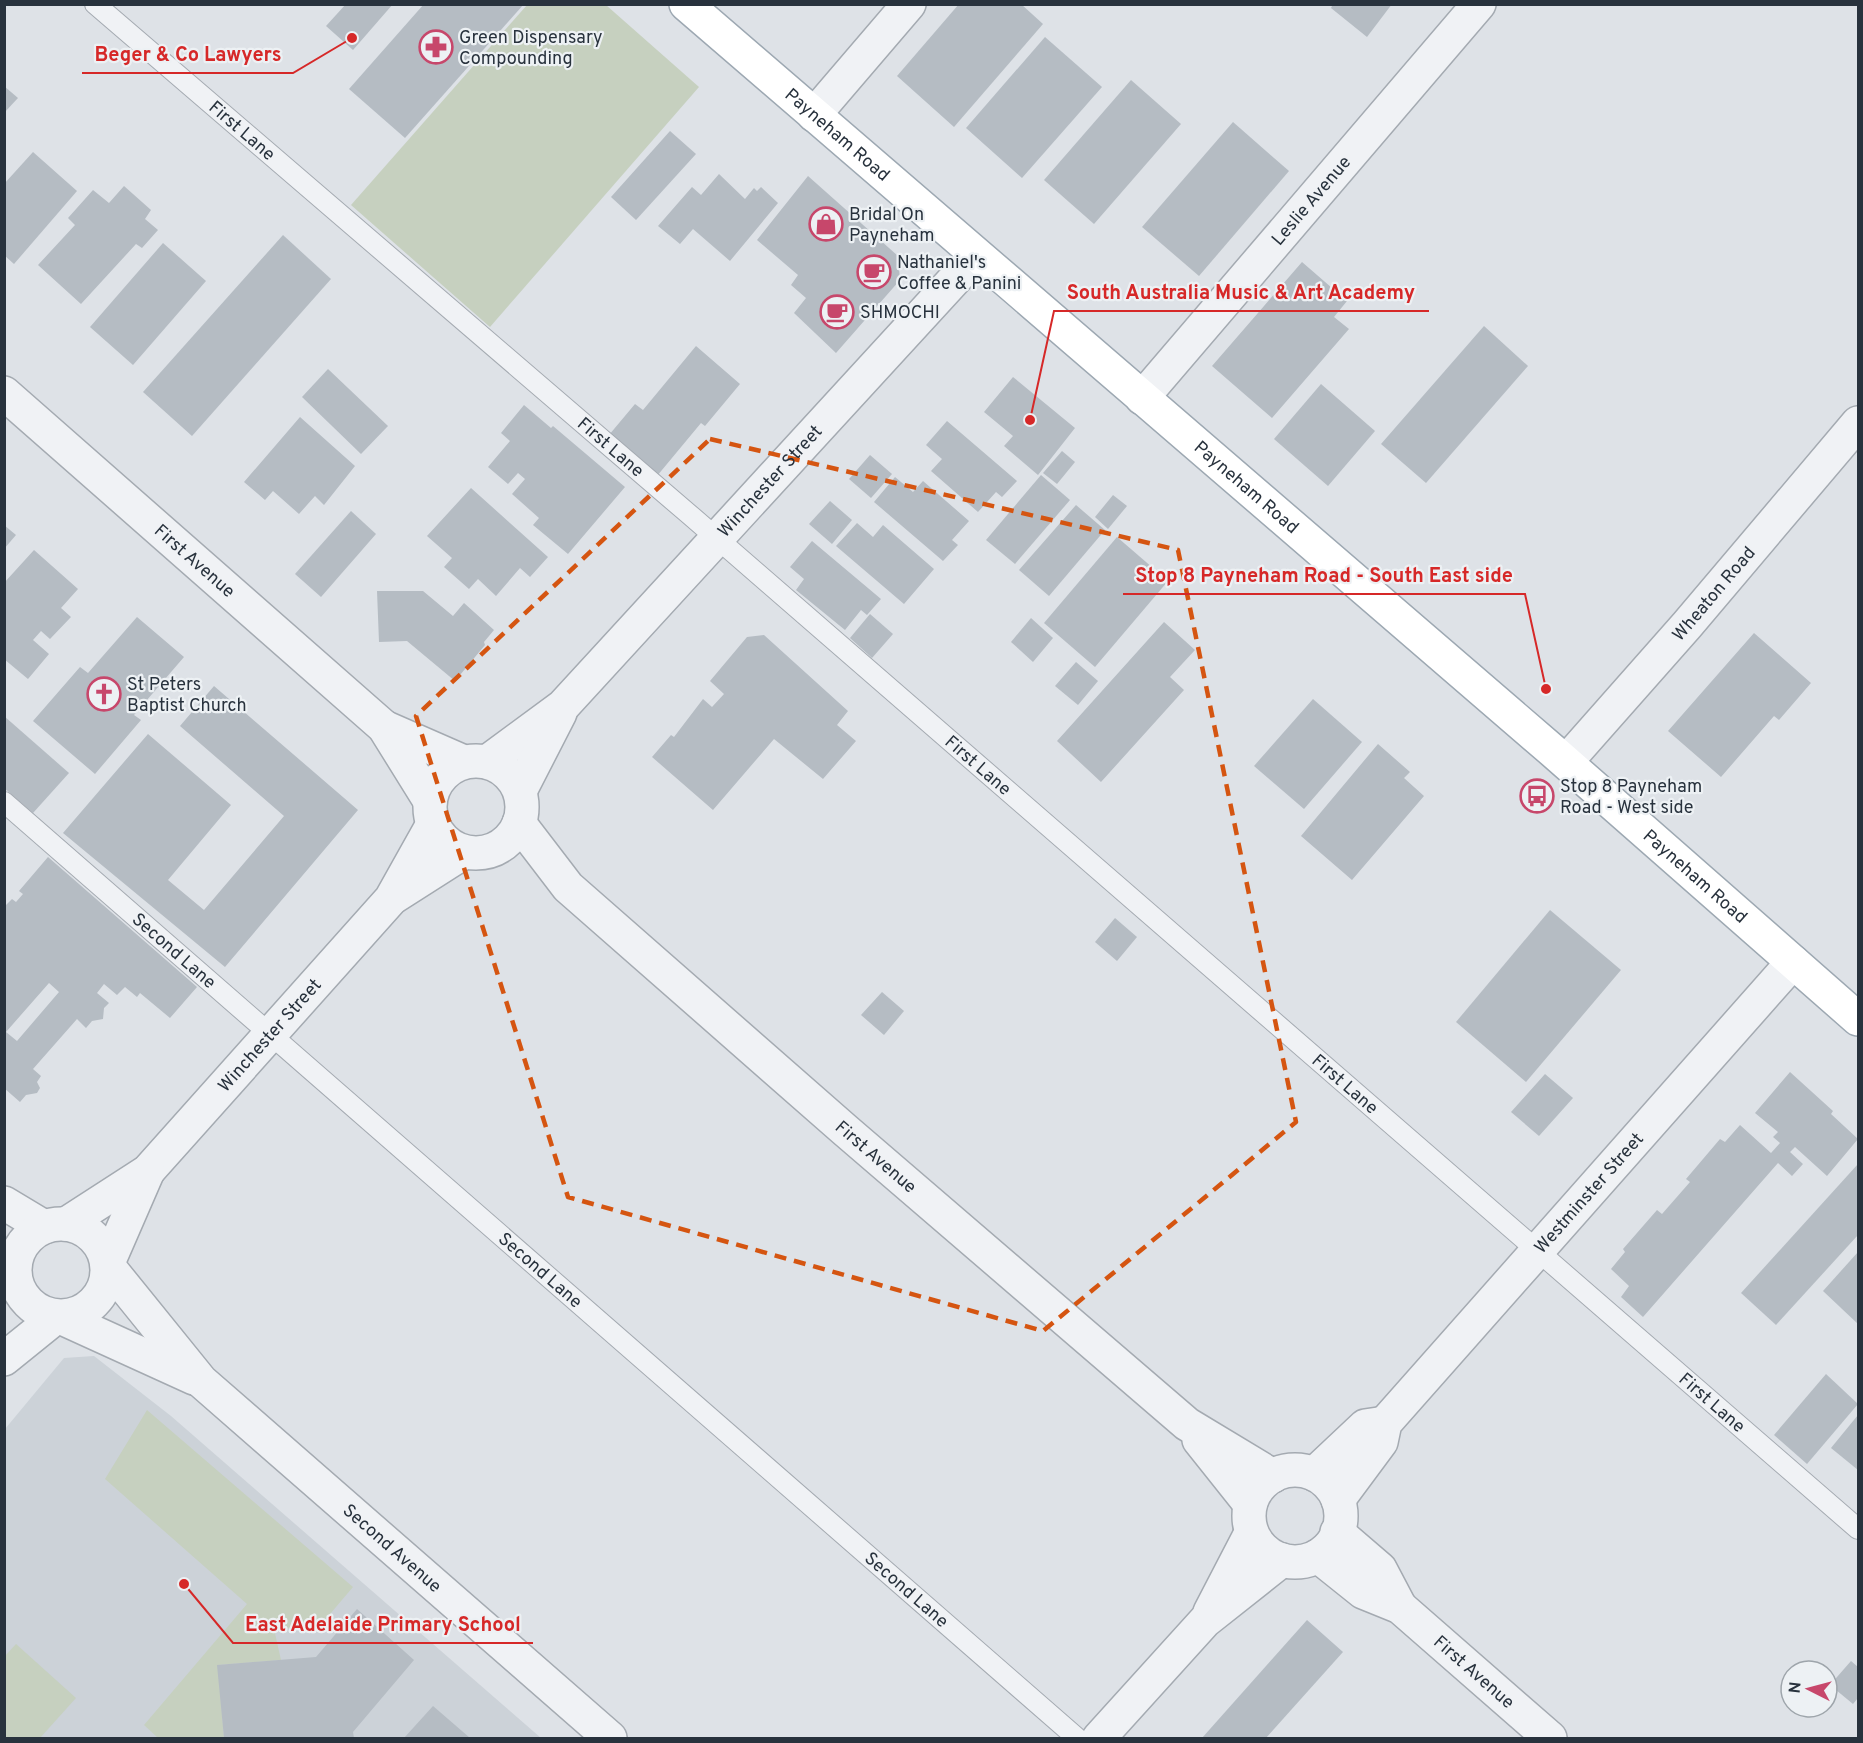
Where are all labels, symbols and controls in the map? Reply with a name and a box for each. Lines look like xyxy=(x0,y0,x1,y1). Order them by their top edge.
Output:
place label: Green Dispensary Compounding xyxy=(459,27,603,71)
pharmacy icon: Green Dispensary Compounding xyxy=(418,29,454,65)
callout: Beger & Co Lawyers xyxy=(82,35,293,73)
text: Beger & Co Lawyers xyxy=(94,43,282,69)
street label: Payneham Road xyxy=(779,84,894,187)
street label: First Lane xyxy=(203,97,279,167)
street label: Leslie Avenue xyxy=(1267,152,1357,251)
place label: Bridal On Payneham xyxy=(849,204,934,248)
shop icon: Bridal On Payneham xyxy=(808,206,844,242)
place label: Nathaniel's Coffee & Panini xyxy=(897,252,1021,296)
cafe icon: Nathaniel's Coffee & Panini xyxy=(856,254,892,290)
callout: South Australia Music & Art Academy xyxy=(1054,273,1429,311)
text: South Australia Music & Art Academy xyxy=(1067,281,1415,307)
cafe icon: SHMOCHI xyxy=(819,294,855,330)
place label: SHMOCHI xyxy=(860,302,940,325)
street label: First Lane xyxy=(572,413,648,483)
street label: Winchester Street xyxy=(713,421,828,543)
street label: Payneham Road xyxy=(1188,437,1303,540)
street label: First Avenue xyxy=(149,520,239,604)
street label: Wheaton Road xyxy=(1668,542,1761,647)
callout: Stop 8 Payneham Road - South East side xyxy=(1123,556,1525,594)
text: Stop 8 Payneham Road - South East side xyxy=(1135,564,1513,590)
place label: St Peters Baptist Church xyxy=(127,674,247,718)
church icon: St Peters Baptist Church xyxy=(86,676,122,712)
street label: First Lane xyxy=(939,731,1015,801)
place label: Stop 8 Payneham Road - West side xyxy=(1560,776,1702,820)
bus stop icon: Stop 8 Payneham Road - West side xyxy=(1519,778,1555,814)
street label: Payneham Road xyxy=(1637,825,1751,929)
street label: Second Lane xyxy=(126,909,220,995)
street label: Winchester Street xyxy=(214,974,327,1098)
street label: First Lane xyxy=(1306,1050,1382,1120)
street label: First Avenue xyxy=(829,1116,921,1199)
street label: Westminster Street xyxy=(1530,1128,1650,1259)
street label: Second Lane xyxy=(493,1228,586,1314)
street label: First Lane xyxy=(1673,1368,1749,1439)
street label: Second Avenue xyxy=(337,1500,446,1599)
street label: Second Lane xyxy=(859,1548,953,1634)
callout: East Adelaide Primary School xyxy=(233,1605,533,1643)
text: East Adelaide Primary School xyxy=(245,1613,521,1639)
street label: First Avenue xyxy=(1428,1631,1519,1715)
north arrow xyxy=(1779,1659,1839,1719)
text: N xyxy=(1786,1681,1807,1694)

